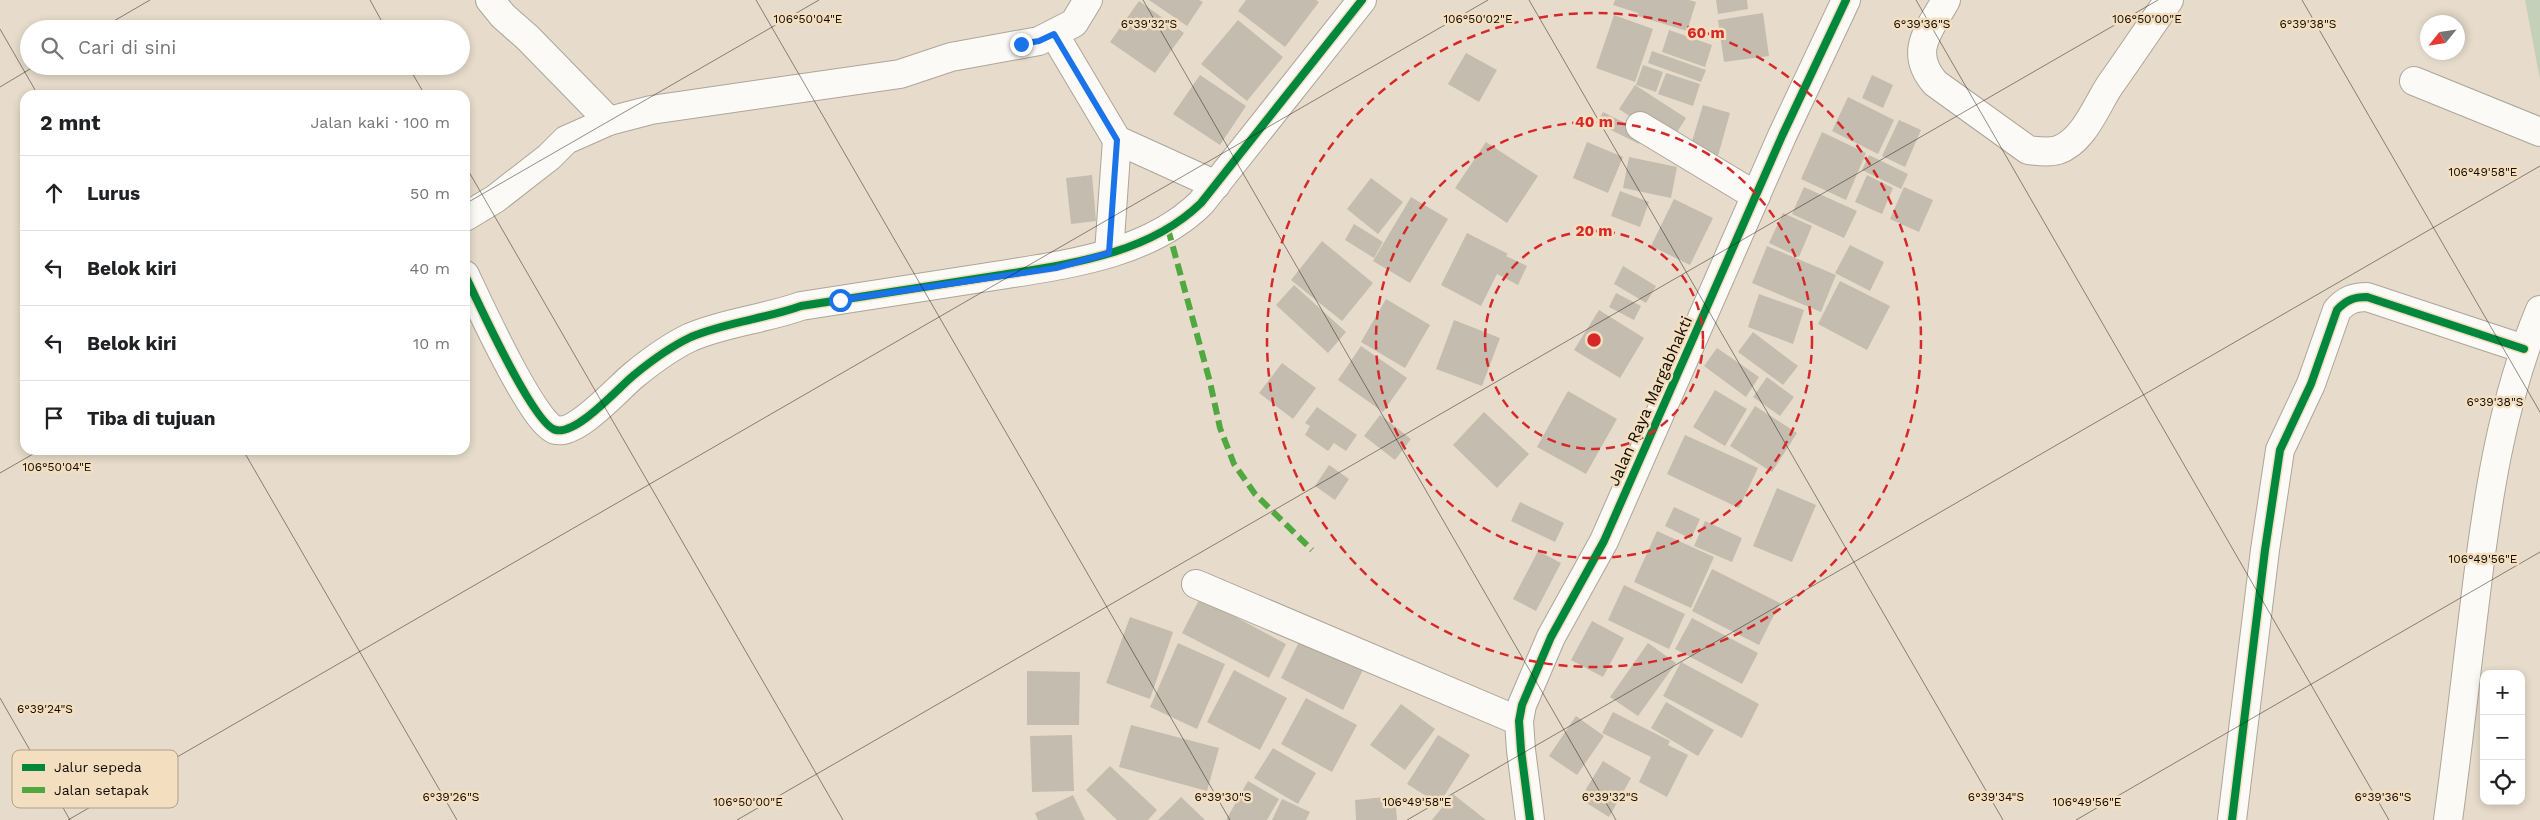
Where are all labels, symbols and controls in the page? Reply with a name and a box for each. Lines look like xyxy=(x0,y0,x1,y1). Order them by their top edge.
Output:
text: 106°50'04"E xyxy=(774,12,843,26)
text: 106°50'02"E xyxy=(1443,12,1513,26)
text: 106°50'00"E xyxy=(2112,12,2182,26)
north arrow xyxy=(2420,15,2465,60)
text: 6°39'32"S xyxy=(1121,17,1177,31)
text: 6°39'36"S xyxy=(1894,17,1950,31)
text: 6°39'38"S xyxy=(2280,17,2336,31)
search box xyxy=(20,20,470,75)
text: 60 m xyxy=(1687,24,1725,42)
route end xyxy=(1010,33,1033,56)
icon: search xyxy=(38,34,66,62)
text: Cari di sini xyxy=(78,36,176,59)
text: 2 mnt xyxy=(40,110,100,135)
text: Jalan kaki · 100 m xyxy=(311,113,450,132)
text: 40 m xyxy=(1575,113,1613,131)
text: 106°49'58"E xyxy=(2448,165,2518,179)
icon: ahead xyxy=(40,179,68,207)
text: Lurus xyxy=(87,182,140,205)
text: 50 m xyxy=(410,184,450,203)
text: 20 m xyxy=(1575,222,1613,240)
icon: left xyxy=(40,254,68,282)
text: Belok kiri xyxy=(87,257,177,280)
text: 40 m xyxy=(410,259,450,278)
route start xyxy=(829,289,852,312)
street label: Jalan Raya Margabhakti xyxy=(1604,313,1696,489)
icon: left xyxy=(40,329,68,357)
centre of rings xyxy=(1585,331,1603,349)
text: Belok kiri xyxy=(87,332,177,355)
text: 10 m xyxy=(413,334,450,353)
text: 6°39'38"S xyxy=(2467,395,2523,409)
icon: arrive xyxy=(40,404,68,432)
text: Tiba di tujuan xyxy=(87,407,216,430)
text: 106°50'04"E xyxy=(23,460,92,474)
text: 106°49'56"E xyxy=(2449,552,2518,566)
map controls xyxy=(2480,670,2525,805)
button: + xyxy=(2480,670,2525,715)
text: 6°39'24"S xyxy=(17,702,73,716)
button: − xyxy=(2480,715,2525,760)
legend xyxy=(12,750,178,808)
text: Jalur sepeda xyxy=(54,759,142,775)
button: locate xyxy=(2480,760,2525,805)
text: Jalan setapak xyxy=(54,782,149,798)
text: 6°39'26"S xyxy=(423,790,479,804)
text: 6°39'30"S xyxy=(1194,790,1252,804)
text: 6°39'32"S xyxy=(1582,790,1638,804)
text: 6°39'34"S xyxy=(1968,790,2024,804)
text: 6°39'36"S xyxy=(2355,790,2411,804)
text: 106°50'00"E xyxy=(713,795,783,809)
text: 106°49'58"E xyxy=(1382,795,1452,809)
text: 106°49'56"E xyxy=(2053,795,2122,809)

